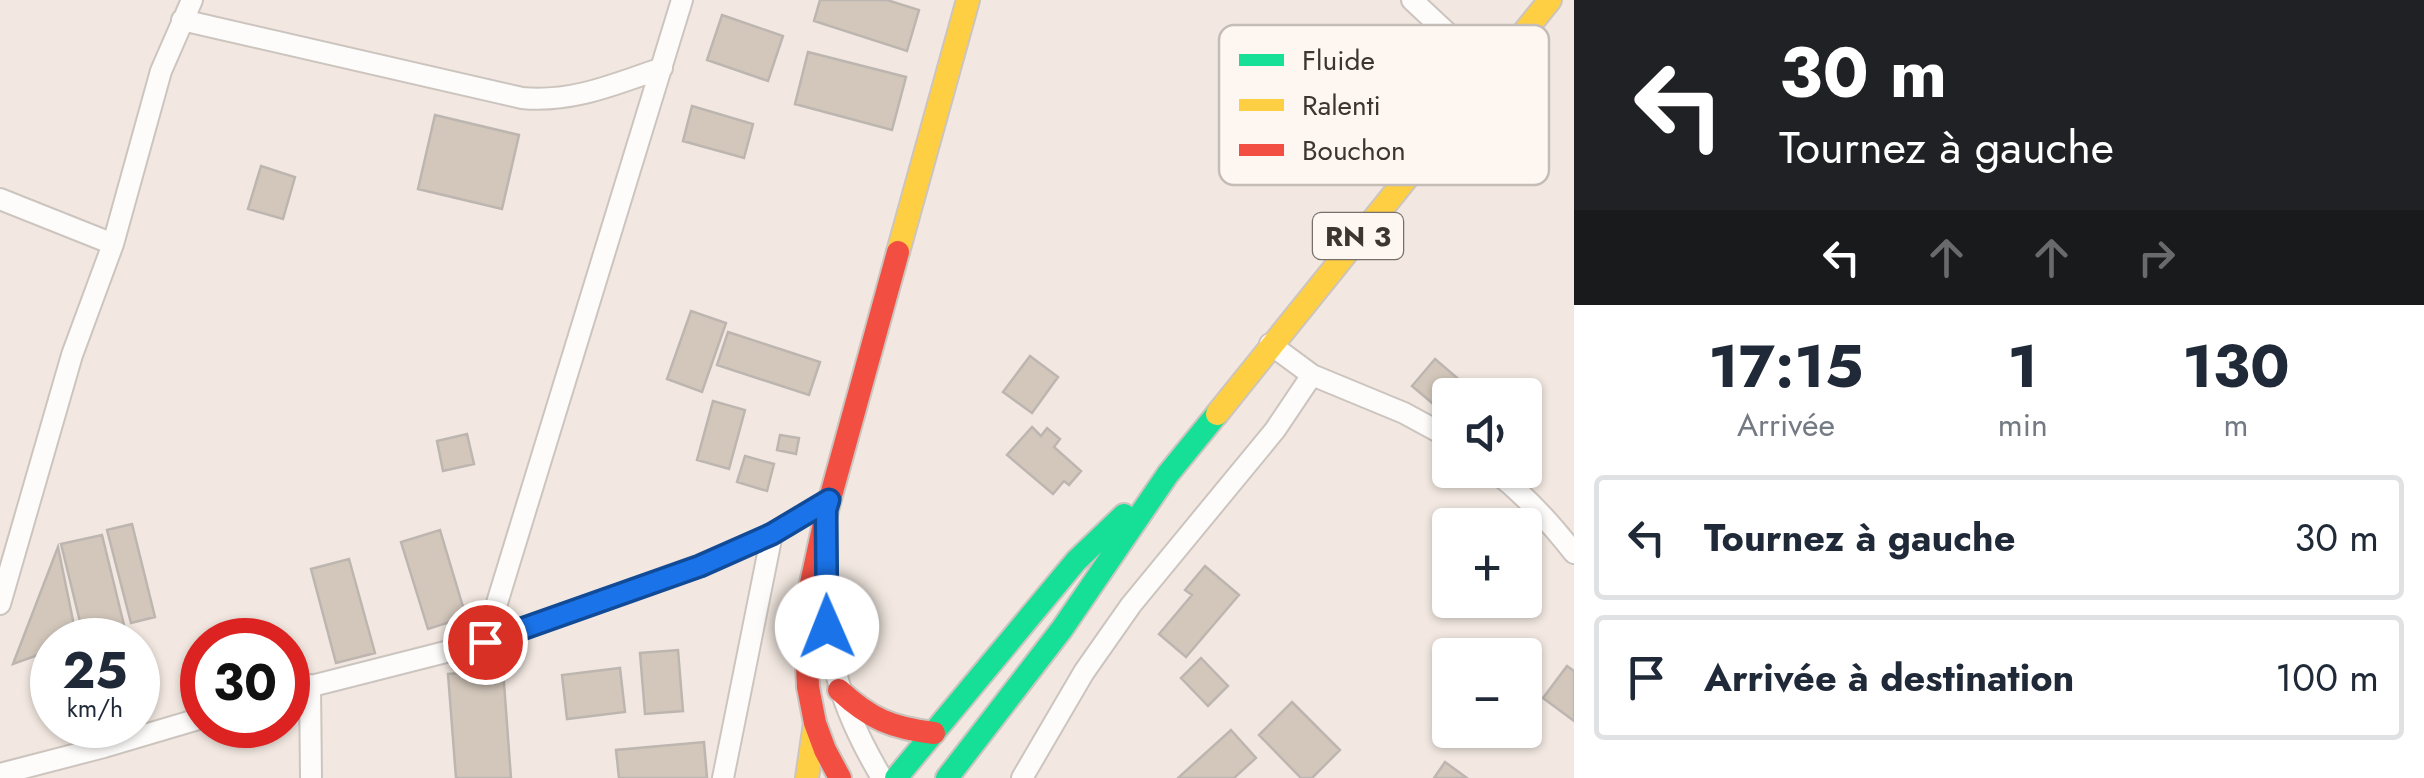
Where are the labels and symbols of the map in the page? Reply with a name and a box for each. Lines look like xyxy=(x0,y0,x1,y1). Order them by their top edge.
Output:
legend xyxy=(1219,25,1549,185)
text: Fluide xyxy=(1302,40,1375,81)
text: Ralenti xyxy=(1302,85,1381,126)
text: Bouchon xyxy=(1302,130,1406,171)
road number: RN 3 xyxy=(1313,213,1403,259)
position arrow xyxy=(775,575,879,679)
pin xyxy=(443,600,528,685)
speed limit sign: 30 xyxy=(180,618,310,748)

